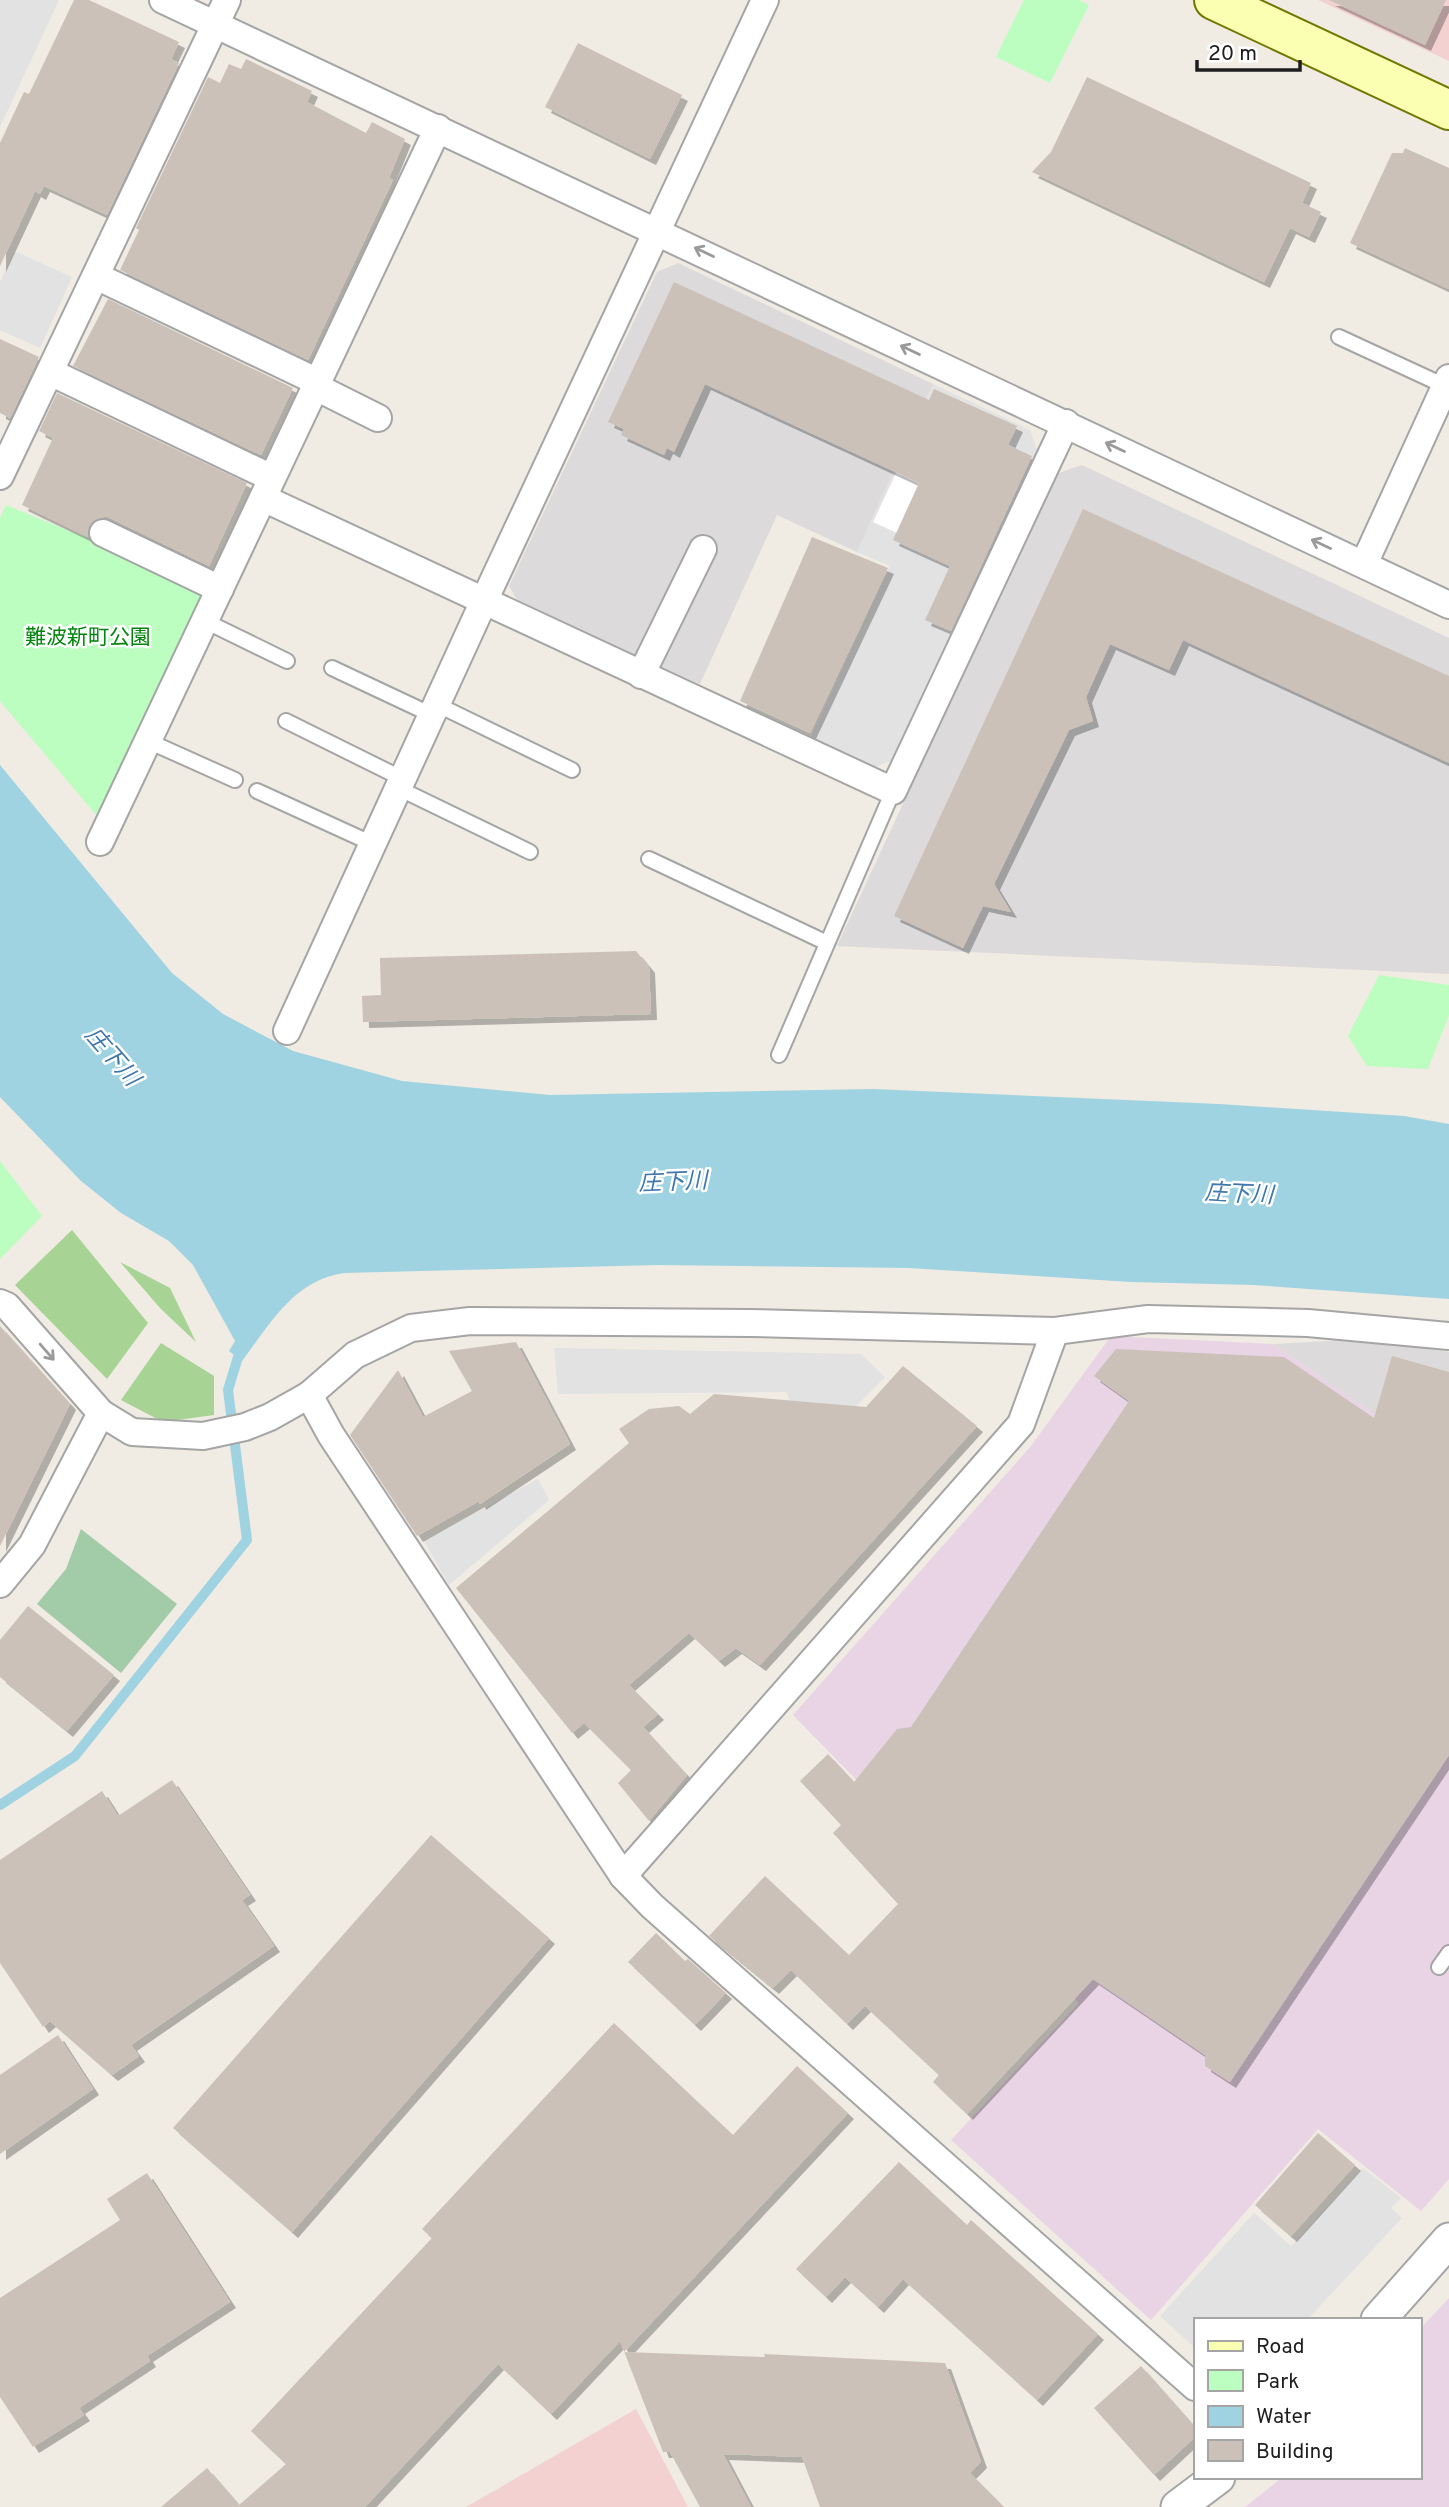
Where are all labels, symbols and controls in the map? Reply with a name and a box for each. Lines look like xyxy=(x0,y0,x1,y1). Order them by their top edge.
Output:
scale bar xyxy=(1197,28,1300,72)
text: 20 m xyxy=(1208,41,1257,68)
one-way arrow xyxy=(694,245,715,258)
one-way arrow xyxy=(900,342,921,356)
one-way arrow xyxy=(1105,440,1126,453)
one-way arrow xyxy=(1311,537,1332,550)
park label: 難波新町公園 xyxy=(25,625,151,652)
water label: 庄下川 xyxy=(78,1022,147,1095)
water label: 庄下川 xyxy=(638,1168,711,1199)
water label: 庄下川 xyxy=(1204,1179,1277,1212)
one-way arrow xyxy=(39,1342,55,1360)
legend xyxy=(1194,2318,1421,2479)
text: Road xyxy=(1256,2334,1305,2361)
text: Park xyxy=(1256,2369,1299,2396)
text: Water xyxy=(1256,2404,1311,2431)
text: Building xyxy=(1256,2439,1334,2466)

